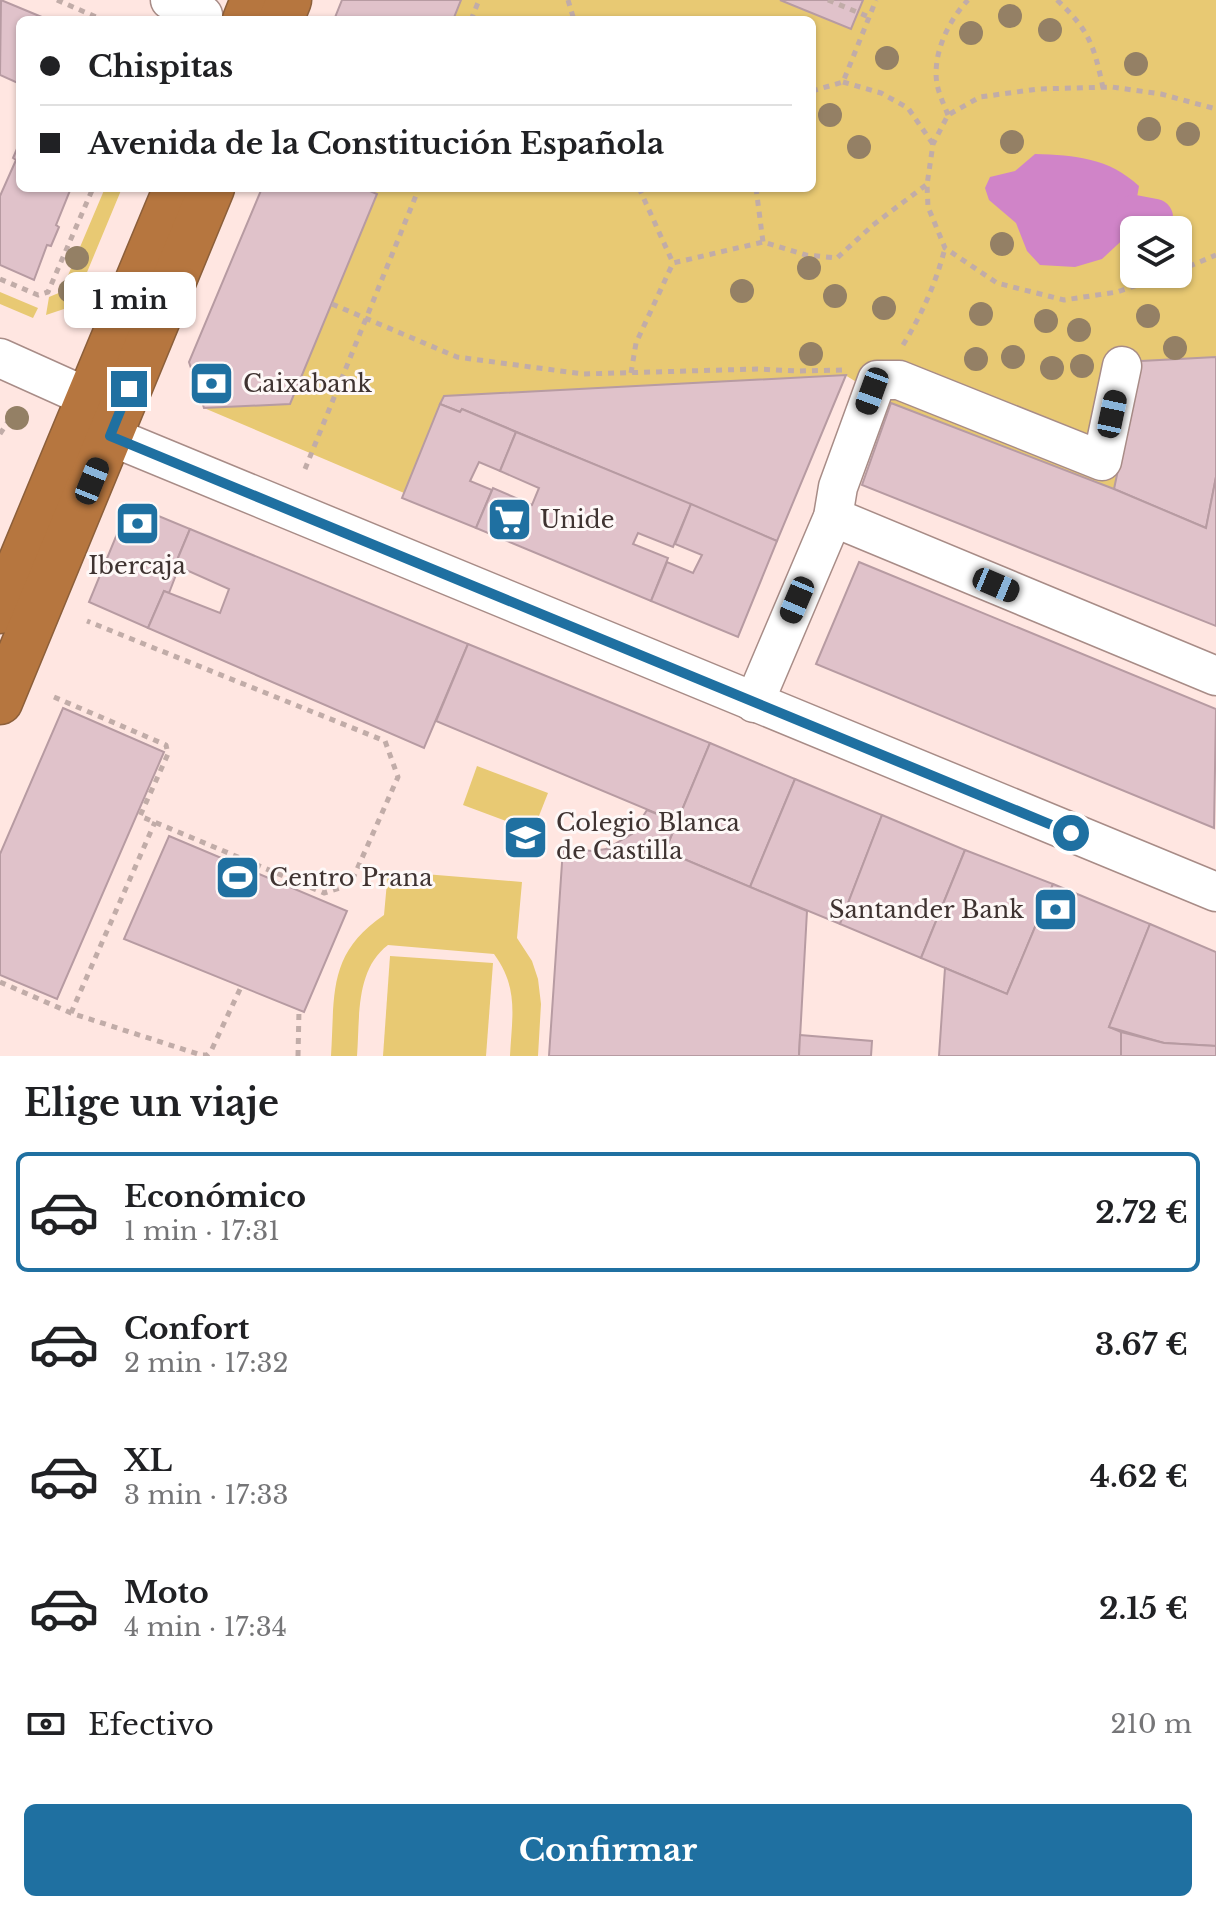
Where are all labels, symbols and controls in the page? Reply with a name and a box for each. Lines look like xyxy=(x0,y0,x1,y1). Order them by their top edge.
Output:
text: Chispitas xyxy=(88,48,233,85)
text: Avenida de la Constitución Española xyxy=(88,125,664,162)
map controls xyxy=(1120,216,1192,288)
button: layers xyxy=(1120,216,1192,288)
callout: 1 min xyxy=(63,273,195,329)
text: 1 min xyxy=(92,284,168,316)
bank icon: Caixabank xyxy=(188,360,236,408)
car xyxy=(853,364,891,418)
place label: Caixabank xyxy=(243,369,372,398)
route end xyxy=(111,371,147,407)
car xyxy=(1095,388,1129,440)
car xyxy=(72,454,112,508)
supermarket icon: Unide xyxy=(485,496,533,544)
bank icon: Ibercaja xyxy=(113,500,161,548)
place label: Unide xyxy=(540,505,615,534)
place label: Ibercaja xyxy=(88,551,186,580)
car xyxy=(969,565,1023,605)
car xyxy=(777,573,817,627)
place label: Colegio Blanca de Castilla xyxy=(556,808,741,865)
school or university icon: Colegio Blanca de Castilla xyxy=(501,813,549,861)
route start xyxy=(1053,815,1089,851)
sports icon: Centro Prana xyxy=(214,854,262,902)
place label: Centro Prana xyxy=(269,863,433,892)
bank icon: Santander Bank xyxy=(1031,886,1079,934)
place label: Santander Bank xyxy=(829,895,1024,924)
text: Elige un viaje xyxy=(24,1081,279,1126)
icon: car xyxy=(28,1176,100,1248)
text: Económico xyxy=(124,1178,306,1215)
text: 2.72 € xyxy=(1095,1194,1188,1231)
text: 1 min · 17:31 xyxy=(124,1215,280,1247)
icon: car xyxy=(28,1308,100,1380)
text: Confort xyxy=(124,1310,249,1347)
text: 3.67 € xyxy=(1095,1326,1188,1363)
text: 2 min · 17:32 xyxy=(124,1347,289,1379)
icon: car xyxy=(28,1440,100,1512)
text: XL xyxy=(124,1442,172,1479)
text: 4.62 € xyxy=(1090,1458,1188,1495)
text: 3 min · 17:33 xyxy=(124,1479,289,1511)
icon: car xyxy=(28,1572,100,1644)
text: Moto xyxy=(124,1574,209,1611)
text: 2.15 € xyxy=(1099,1590,1188,1627)
text: 4 min · 17:34 xyxy=(124,1611,287,1643)
icon: cash xyxy=(24,1702,68,1746)
text: Efectivo xyxy=(88,1706,214,1743)
text: 210 m xyxy=(1110,1708,1192,1740)
button: Confirmar xyxy=(24,1804,1192,1896)

